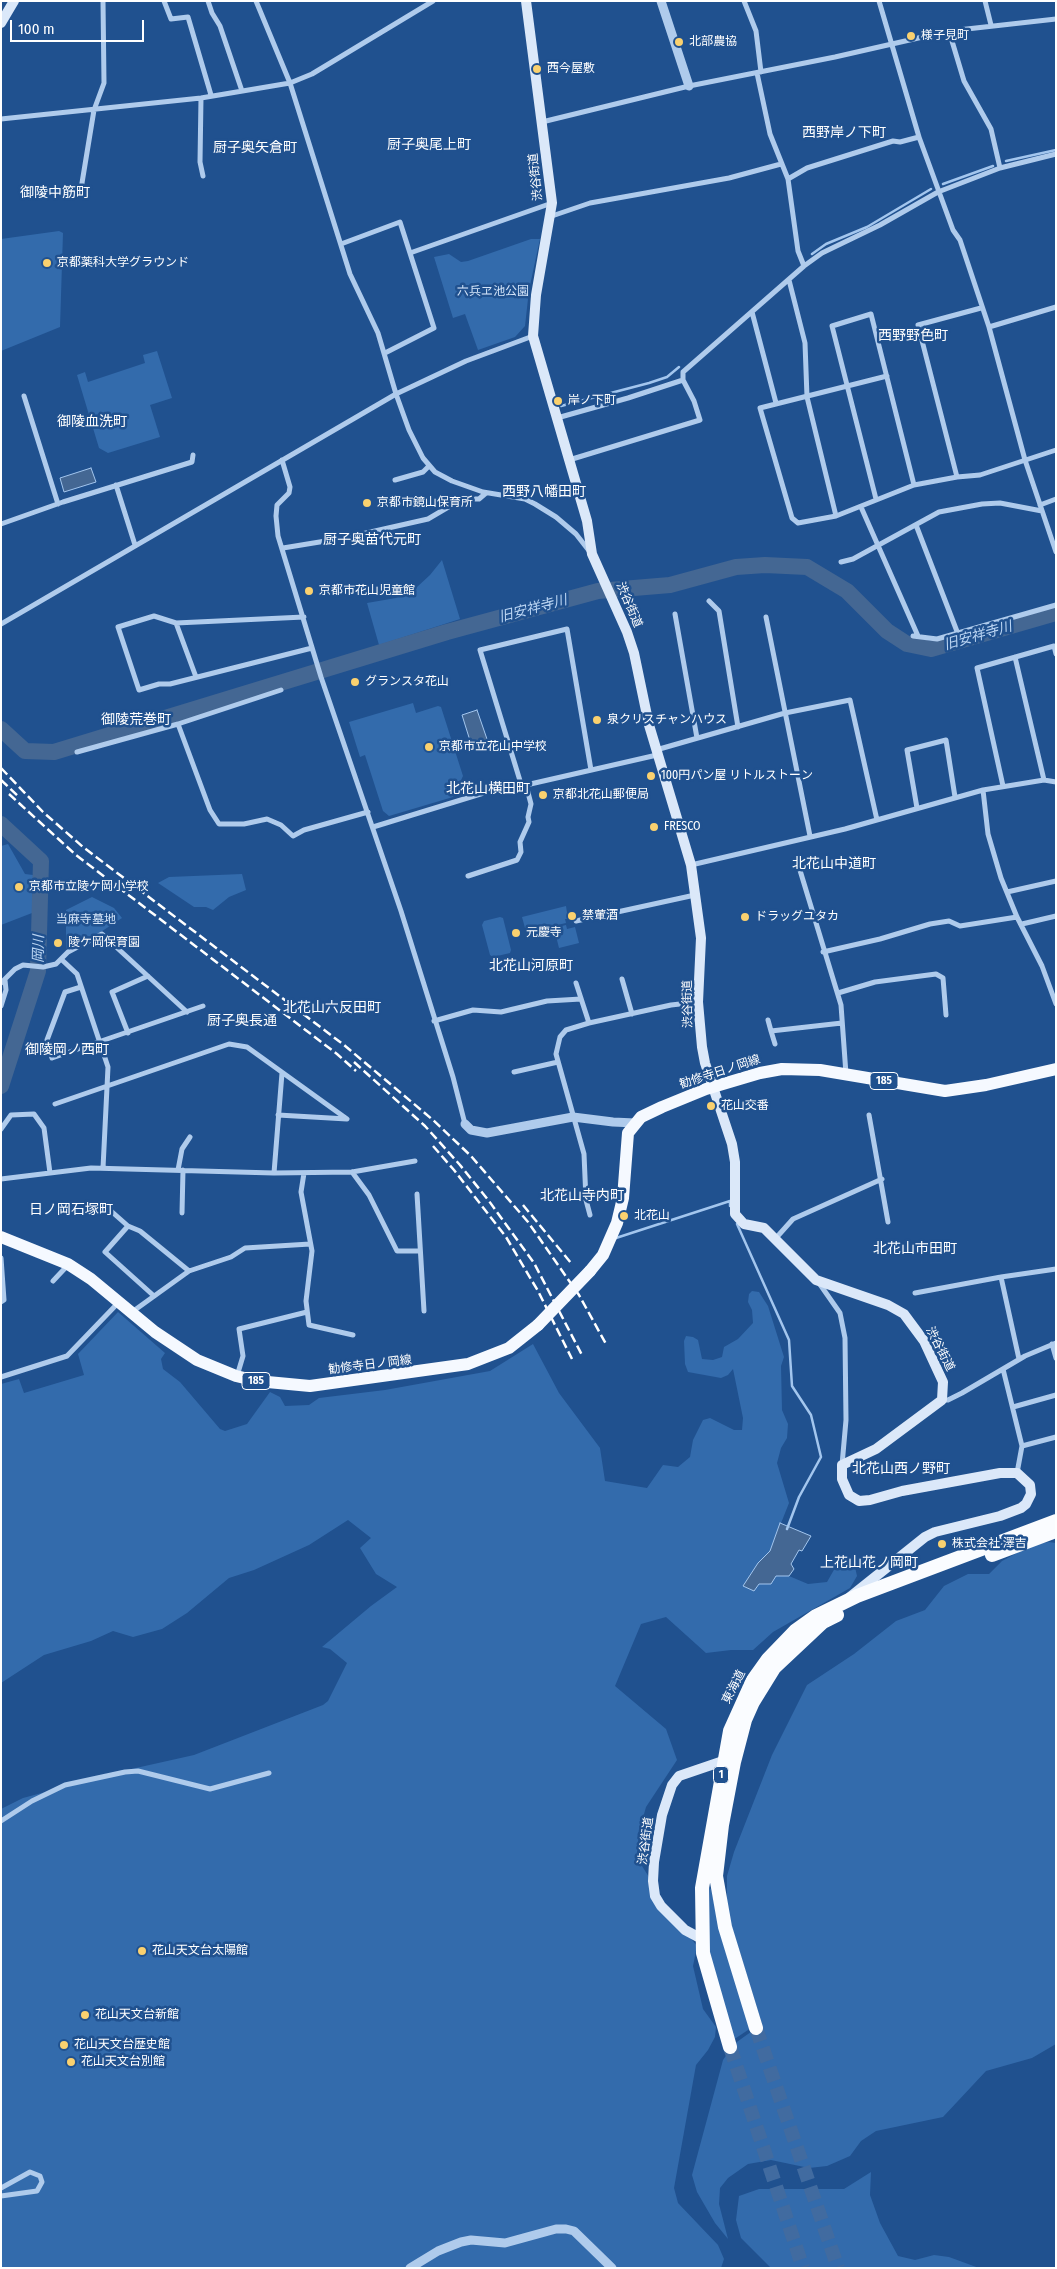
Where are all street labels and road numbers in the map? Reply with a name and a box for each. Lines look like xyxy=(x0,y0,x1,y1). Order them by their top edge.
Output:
street label: 渋谷街道 xyxy=(526,152,546,202)
street label: 渋谷街道 xyxy=(613,580,645,630)
street label: 渋谷街道 xyxy=(680,980,696,1028)
street label: 勧修寺日ノ岡線 xyxy=(678,1052,762,1092)
road number: 185 xyxy=(870,1072,898,1090)
street label: 渋谷街道 xyxy=(923,1324,957,1374)
street label: 勧修寺日ノ岡線 xyxy=(327,1353,413,1377)
road number: 185 xyxy=(242,1372,270,1390)
street label: 東海道 xyxy=(719,1668,749,1706)
road number: 1 xyxy=(714,1766,728,1784)
street label: 渋谷街道 xyxy=(636,1816,656,1866)

